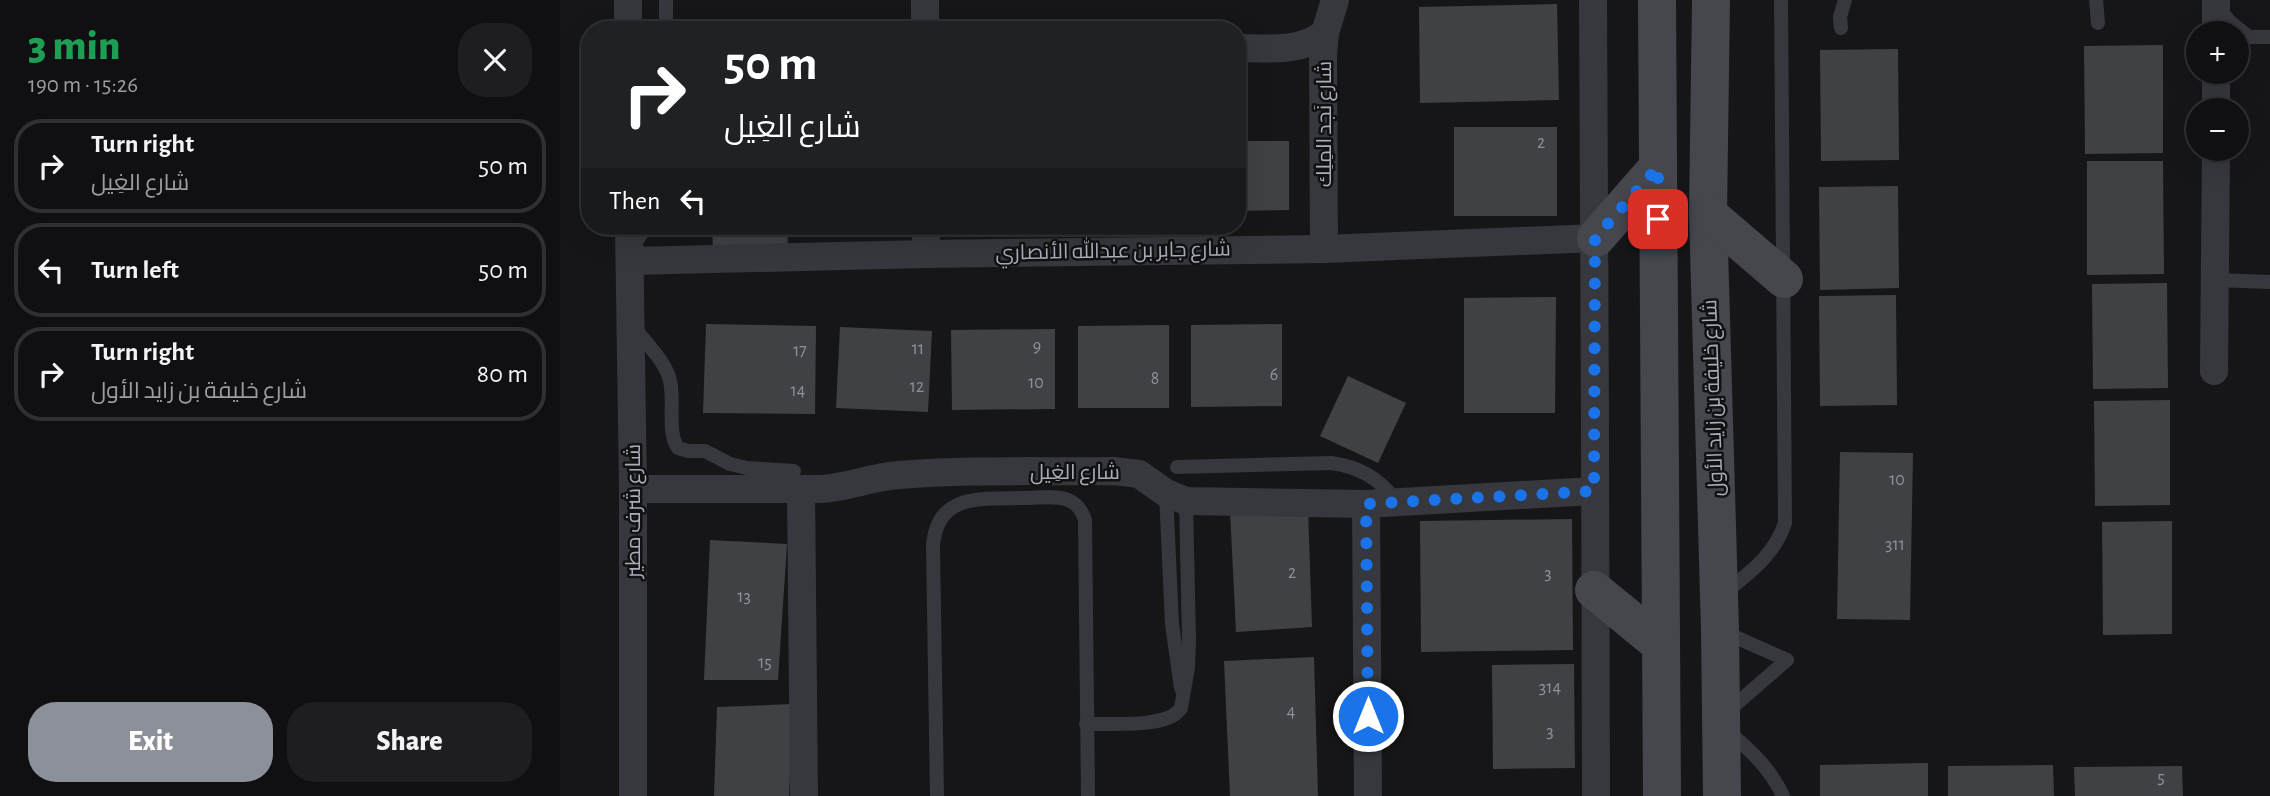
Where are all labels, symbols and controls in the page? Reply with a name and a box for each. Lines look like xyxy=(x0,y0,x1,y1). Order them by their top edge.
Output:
map controls xyxy=(2186,21,2249,161)
button: + xyxy=(2186,21,2249,84)
button: close xyxy=(458,23,532,97)
text: 3 min xyxy=(28,25,120,67)
text: 50 m xyxy=(724,40,818,89)
icon: right xyxy=(609,49,700,140)
street label: شارع نَجد المِلِك xyxy=(1314,61,1338,187)
text: 190 m · 15:26 xyxy=(28,74,138,97)
button: − xyxy=(2186,98,2249,161)
text: شارع الغِيل xyxy=(724,111,861,143)
text: Turn right xyxy=(91,131,194,157)
house number: 2 xyxy=(1537,134,1545,152)
icon: right xyxy=(32,147,70,185)
text: 50 m xyxy=(478,153,528,179)
text: شارع الغِيل xyxy=(91,172,189,195)
icon: left xyxy=(674,182,712,220)
text: Then xyxy=(609,188,660,214)
pin xyxy=(1628,189,1688,249)
icon: arrive xyxy=(1639,200,1677,238)
street label: شارع جابر بن عبدالله الأنصاري xyxy=(995,234,1231,269)
icon: left xyxy=(32,251,70,289)
text: Turn left xyxy=(91,257,179,283)
text: 50 m xyxy=(478,257,528,283)
street label: شارع خليفة بن زايد الأول xyxy=(1699,299,1730,497)
house number: 9 xyxy=(1033,338,1041,356)
text: Turn right xyxy=(91,339,194,365)
house number: 11 xyxy=(912,340,924,358)
house number: 17 xyxy=(793,342,807,360)
icon: right xyxy=(32,355,70,393)
text: 80 m xyxy=(477,361,528,387)
house number: 6 xyxy=(1270,366,1278,384)
house number: 8 xyxy=(1151,370,1159,388)
house number: 10 xyxy=(1028,374,1044,392)
house number: 12 xyxy=(910,378,924,396)
text: شارع خليفة بن زايد الأول xyxy=(91,380,307,403)
house number: 14 xyxy=(791,382,806,400)
street label: شارع شرف مطير xyxy=(623,444,647,579)
street label: شارع الغِيل xyxy=(1030,462,1120,486)
house number: 10 xyxy=(1889,471,1905,489)
house number: 311 xyxy=(1885,536,1905,554)
house number: 2 xyxy=(1288,564,1296,582)
house number: 3 xyxy=(1544,565,1552,583)
house number: 13 xyxy=(737,588,751,606)
house number: 15 xyxy=(758,654,772,672)
position arrow xyxy=(1331,679,1405,753)
house number: 314 xyxy=(1539,679,1561,697)
button: Exit xyxy=(28,702,273,782)
button: Share xyxy=(287,702,532,782)
house number: 4 xyxy=(1287,703,1296,721)
house number: 3 xyxy=(1546,723,1554,741)
house number: 5 xyxy=(2157,769,2165,787)

